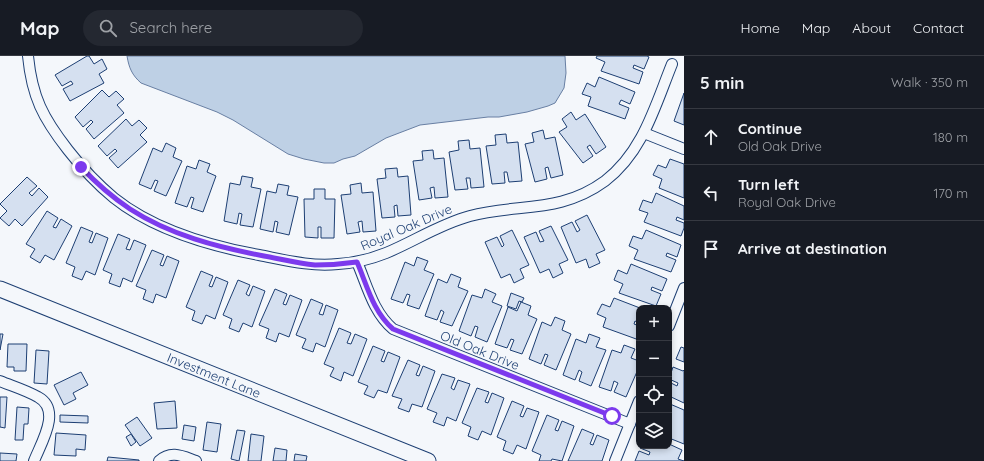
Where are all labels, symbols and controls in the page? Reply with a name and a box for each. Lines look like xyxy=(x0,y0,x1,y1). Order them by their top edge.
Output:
search box xyxy=(83,10,363,46)
text: Map xyxy=(20,16,59,40)
icon: search xyxy=(97,17,119,39)
text: Search here xyxy=(129,18,212,37)
text: Home xyxy=(741,19,780,37)
text: Map xyxy=(802,19,830,37)
text: About xyxy=(852,19,891,37)
text: Contact xyxy=(913,19,964,37)
text: 5 min xyxy=(700,72,744,93)
text: Walk · 350 m xyxy=(891,74,968,90)
text: Continue xyxy=(738,119,802,138)
icon: ahead xyxy=(700,126,722,148)
text: 180 m xyxy=(933,129,968,145)
text: Old Oak Drive xyxy=(738,138,822,154)
route end xyxy=(72,158,90,176)
text: Turn left xyxy=(738,175,800,194)
icon: left xyxy=(700,182,722,204)
text: 170 m xyxy=(933,185,968,201)
text: Royal Oak Drive xyxy=(738,194,836,210)
street label: Royal Oak Drive xyxy=(358,201,454,253)
icon: arrive xyxy=(700,238,722,260)
text: Arrive at destination xyxy=(738,239,887,258)
map controls xyxy=(636,305,672,449)
button: + xyxy=(636,305,672,341)
street label: Old Oak Drive xyxy=(438,327,522,373)
button: − xyxy=(636,341,672,377)
street label: Investment Lane xyxy=(165,349,263,401)
button: locate xyxy=(636,377,672,413)
route start xyxy=(603,407,621,425)
button: layers xyxy=(636,413,672,449)

